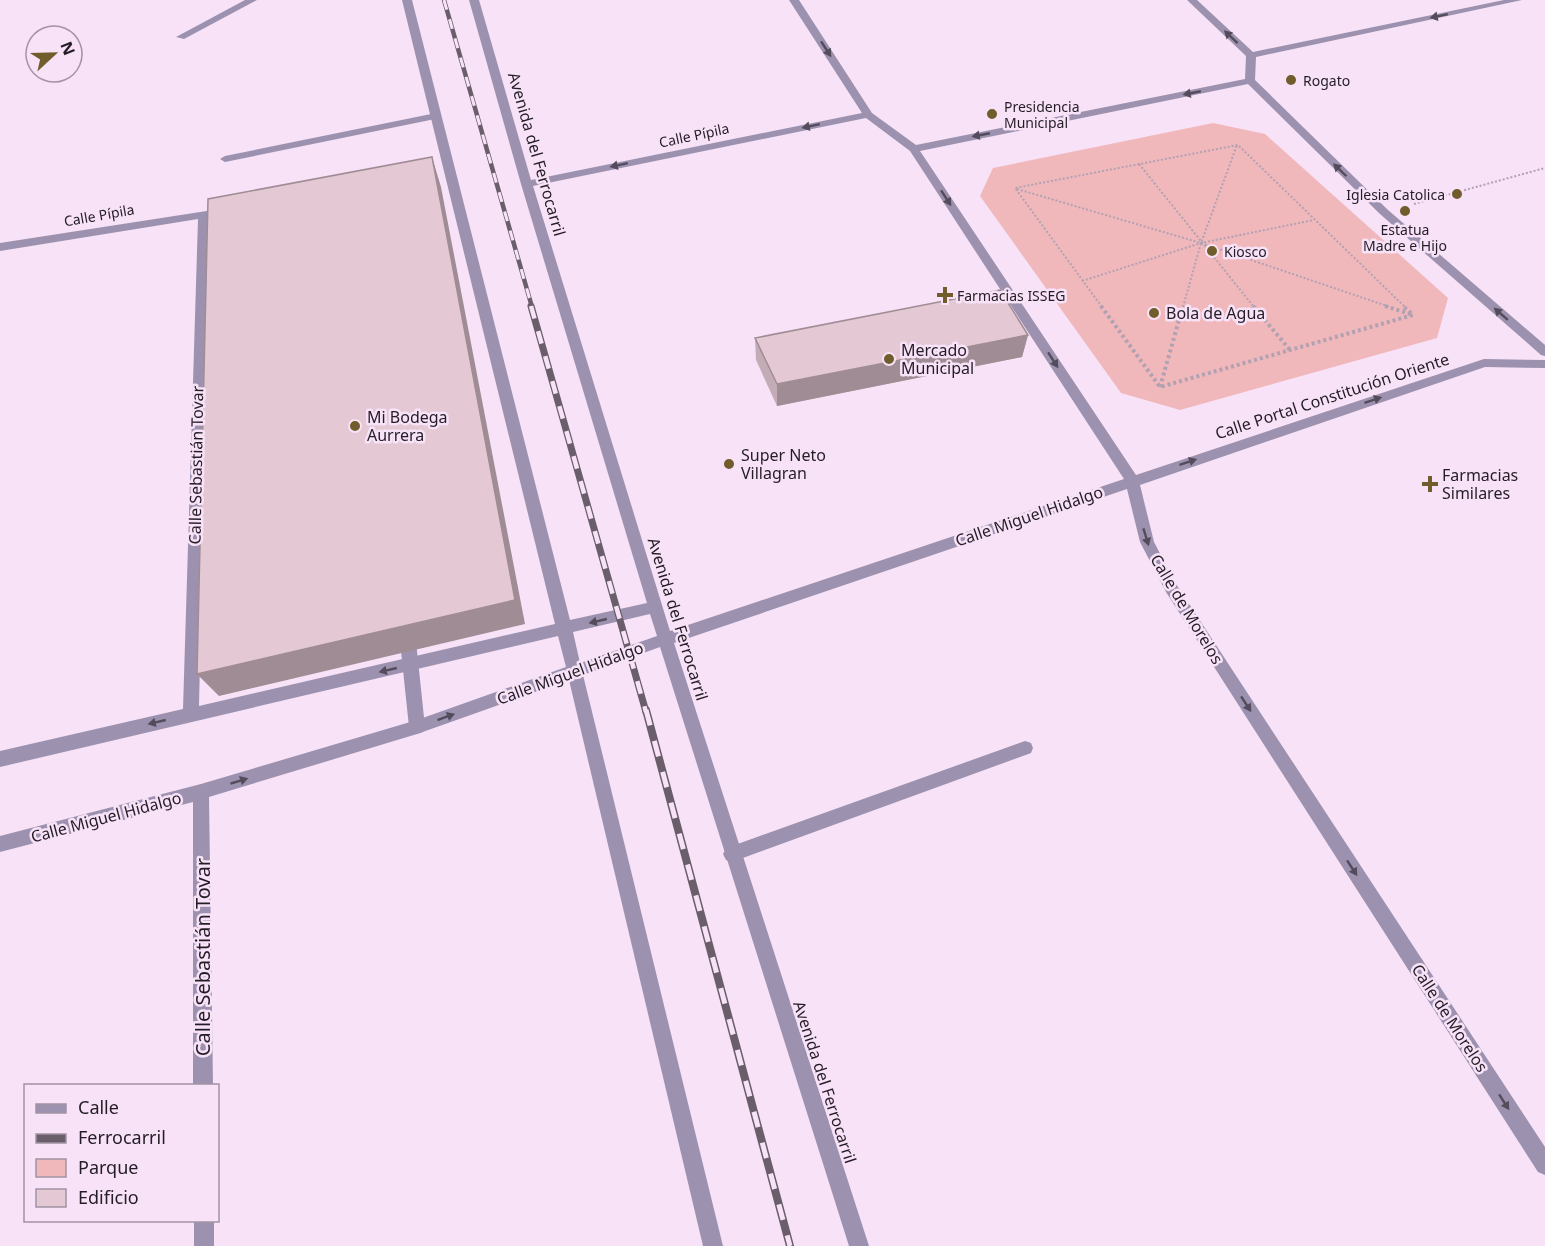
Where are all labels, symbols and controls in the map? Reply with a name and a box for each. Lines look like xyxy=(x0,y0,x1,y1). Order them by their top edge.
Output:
one-way arrow xyxy=(1429,12,1448,21)
north arrow xyxy=(24,24,84,84)
one-way arrow xyxy=(1225,30,1239,44)
text: N xyxy=(55,38,81,59)
one-way arrow xyxy=(820,41,831,57)
street label: Avenida del Ferrocarril xyxy=(503,69,571,239)
place label: Rogato xyxy=(1303,71,1350,90)
marker: Rogato xyxy=(1284,73,1298,87)
one-way arrow xyxy=(1183,89,1202,98)
place label: Presidencia Municipal xyxy=(1004,97,1080,132)
marker: Presidencia Municipal xyxy=(985,107,999,121)
street label: Calle Pípila xyxy=(657,118,731,152)
one-way arrow xyxy=(801,122,820,131)
one-way arrow xyxy=(971,131,990,140)
one-way arrow xyxy=(610,161,629,170)
one-way arrow xyxy=(1334,163,1348,177)
place label: Iglesia Catolica xyxy=(1346,185,1445,204)
marker: Iglesia Catolica xyxy=(1450,187,1464,201)
one-way arrow xyxy=(940,189,952,205)
street label: Calle Pípila xyxy=(62,199,136,231)
marker: Estatua Madre e Hijo xyxy=(1398,204,1412,218)
place label: Estatua Madre e Hijo xyxy=(1363,220,1447,255)
place label: Kiosco xyxy=(1224,242,1267,261)
marker: Kiosco xyxy=(1205,244,1219,258)
place label: Farmacias ISSEG xyxy=(957,286,1065,305)
marker: Farmacias ISSEG xyxy=(938,288,952,302)
place label: Bola de Agua xyxy=(1166,302,1265,324)
marker: Bola de Agua xyxy=(1147,306,1161,320)
one-way arrow xyxy=(1494,308,1509,321)
place label: Mercado Municipal xyxy=(901,339,974,379)
street label: Calle Portal Constitución Oriente xyxy=(1212,348,1452,444)
marker: Mercado Municipal xyxy=(882,352,896,366)
one-way arrow xyxy=(1048,352,1059,369)
street label: Calle Sebastián Tovar xyxy=(184,385,208,544)
one-way arrow xyxy=(1364,395,1382,405)
place label: Mi Bodega Aurrera xyxy=(367,406,448,446)
marker: Mi Bodega Aurrera xyxy=(348,419,362,433)
place label: Super Neto Villagran xyxy=(741,444,826,484)
one-way arrow xyxy=(1179,456,1197,466)
marker: Super Neto Villagran xyxy=(722,457,736,471)
place label: Farmacias Similares xyxy=(1442,464,1518,504)
marker: Farmacias Similares xyxy=(1423,477,1437,491)
street label: Calle Miguel Hidalgo xyxy=(952,480,1106,552)
one-way arrow xyxy=(1142,528,1151,546)
street label: Avenida del Ferrocarril xyxy=(643,535,713,703)
street label: Calle de Morelos xyxy=(1146,550,1228,668)
one-way arrow xyxy=(589,616,607,626)
street label: Calle Miguel Hidalgo xyxy=(494,636,646,710)
one-way arrow xyxy=(378,666,397,675)
one-way arrow xyxy=(1240,696,1251,712)
one-way arrow xyxy=(437,712,455,722)
one-way arrow xyxy=(147,718,166,728)
one-way arrow xyxy=(230,776,248,785)
street label: Calle Miguel Hidalgo xyxy=(28,786,184,848)
street label: Calle Sebastián Tovar xyxy=(189,858,216,1056)
one-way arrow xyxy=(1346,859,1358,875)
street label: Calle de Morelos xyxy=(1407,960,1493,1076)
street label: Avenida del Ferrocarril xyxy=(788,998,862,1166)
legend xyxy=(24,1084,219,1222)
one-way arrow xyxy=(1498,1093,1510,1109)
text: Calle xyxy=(78,1095,119,1119)
text: Ferrocarril xyxy=(78,1125,166,1149)
text: Parque xyxy=(78,1155,138,1179)
text: Edificio xyxy=(78,1185,139,1209)

